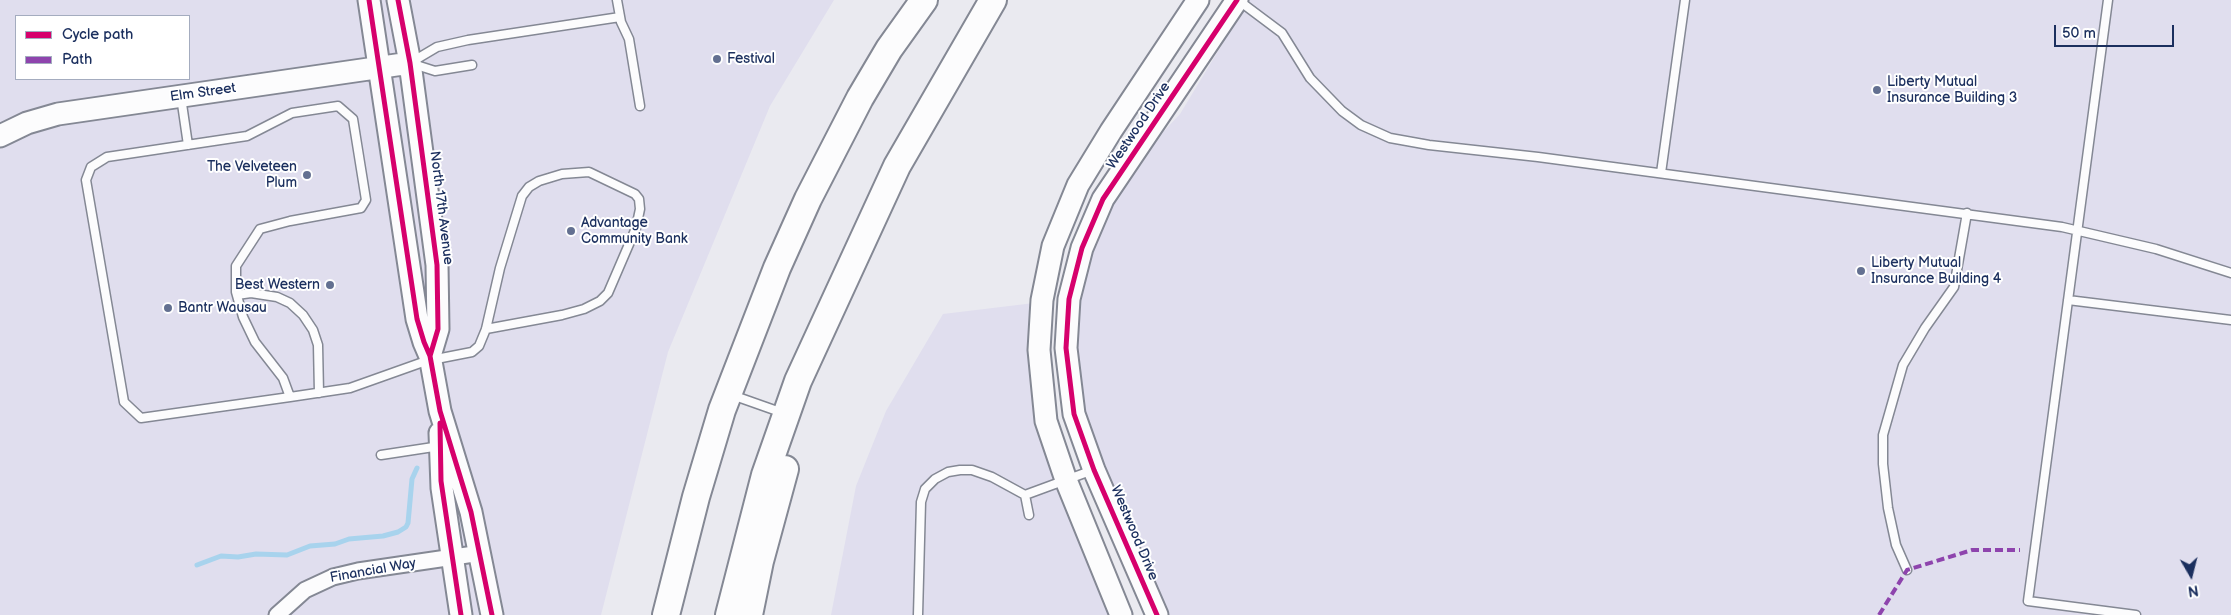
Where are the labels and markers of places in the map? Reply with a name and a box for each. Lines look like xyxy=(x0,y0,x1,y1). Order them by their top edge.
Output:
place label: Festival xyxy=(727,51,775,67)
marker: Festival xyxy=(711,53,723,65)
place label: Liberty Mutual Insurance Building 3 xyxy=(1887,74,2017,106)
marker: Liberty Mutual Insurance Building 3 xyxy=(1871,84,1883,96)
place label: The Velveteen Plum xyxy=(207,159,297,192)
marker: The Velveteen Plum xyxy=(301,169,313,181)
place label: Advantage Community Bank xyxy=(581,215,688,248)
marker: Advantage Community Bank xyxy=(565,225,577,237)
place label: Liberty Mutual Insurance Building 4 xyxy=(1871,255,2001,288)
marker: Liberty Mutual Insurance Building 4 xyxy=(1855,265,1867,277)
place label: Best Western xyxy=(235,277,320,293)
marker: Best Western xyxy=(324,279,336,291)
place label: Bantr Wausau xyxy=(178,300,267,316)
marker: Bantr Wausau xyxy=(162,302,174,314)

